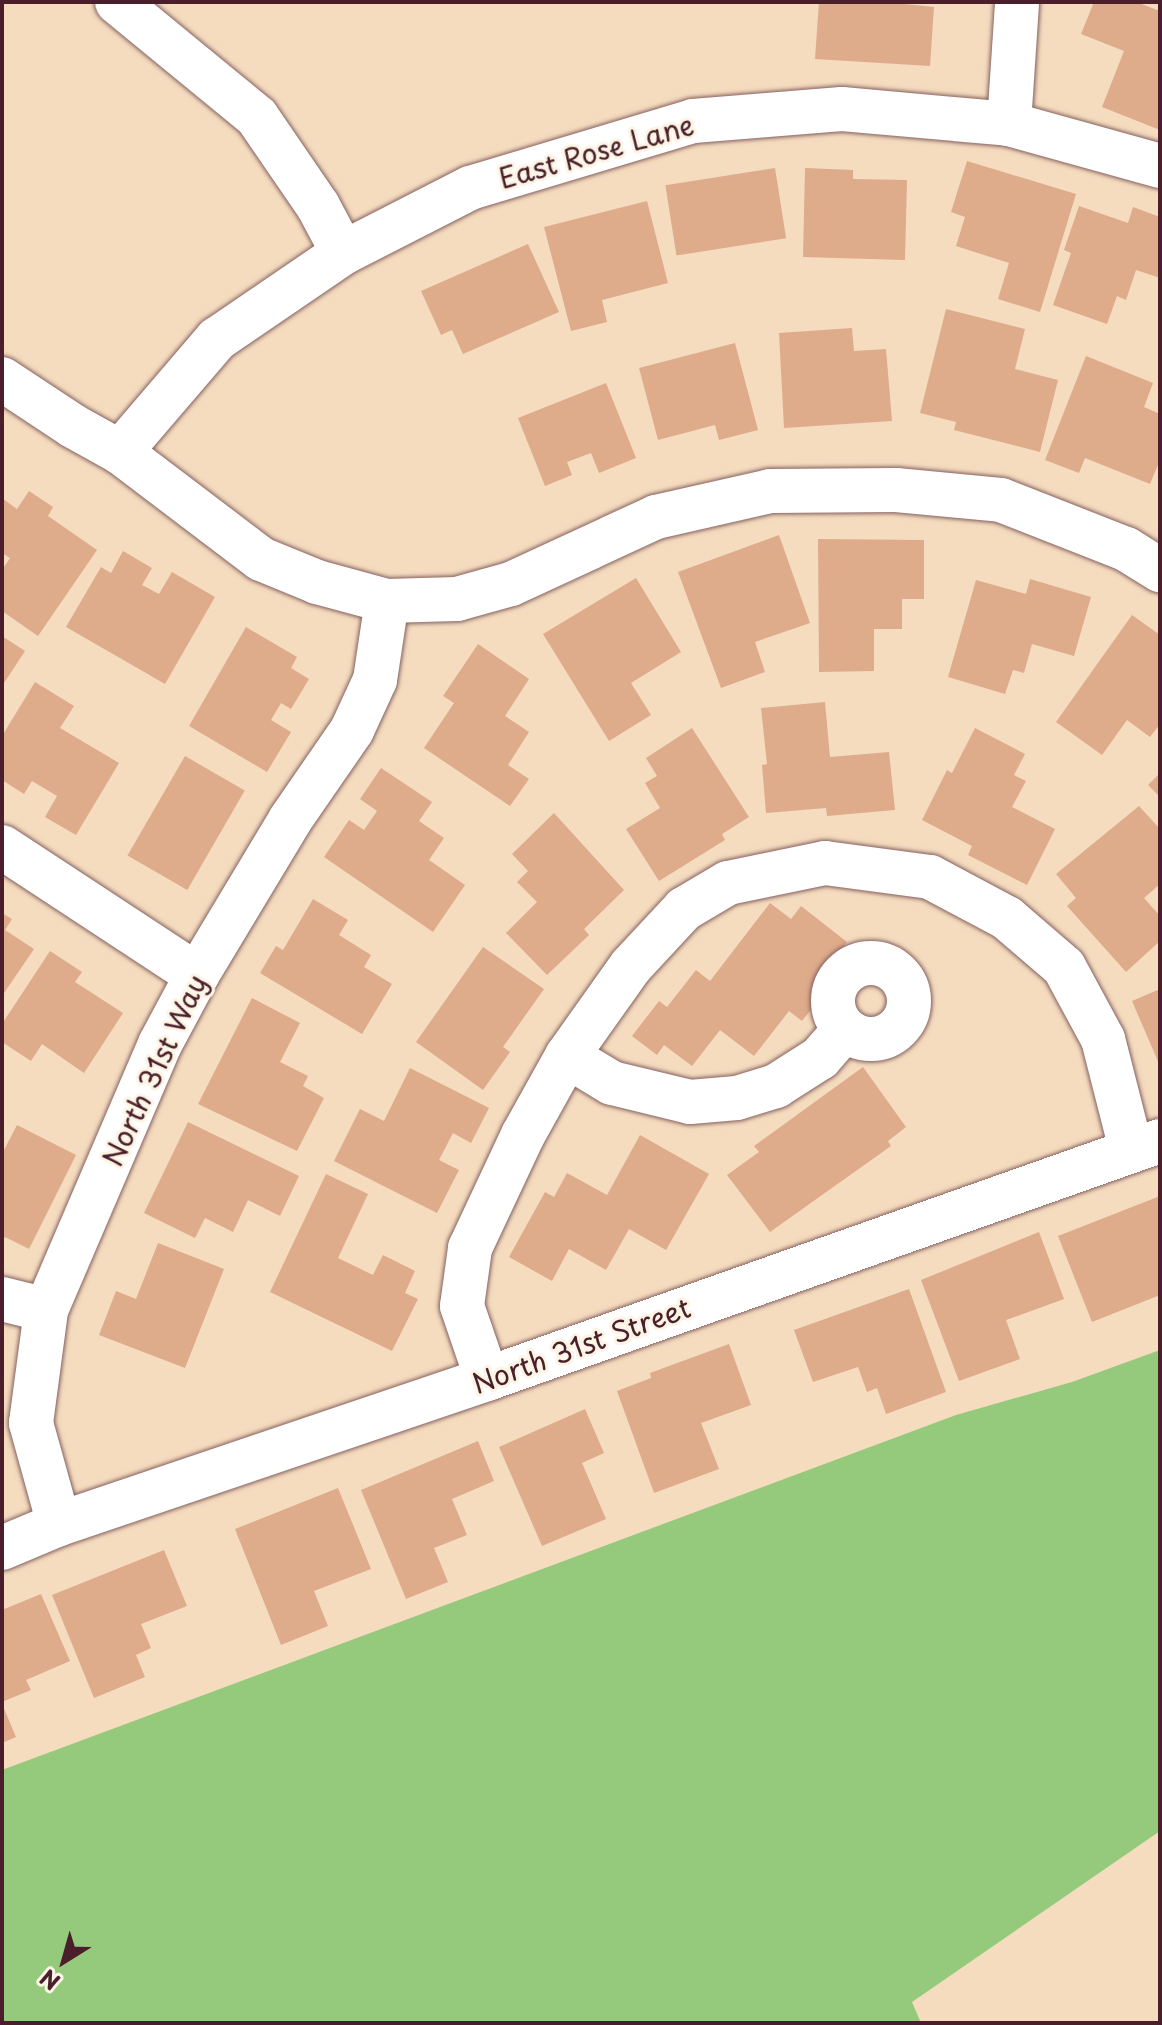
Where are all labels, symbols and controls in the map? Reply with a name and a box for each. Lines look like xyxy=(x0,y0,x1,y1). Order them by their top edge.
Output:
street label: East Rose Lane xyxy=(494,107,698,195)
street label: North 31st Way xyxy=(94,966,214,1174)
street label: North 31st Street xyxy=(464,1289,698,1401)
north arrow xyxy=(24,1921,104,2001)
text: N xyxy=(32,1962,66,1999)

